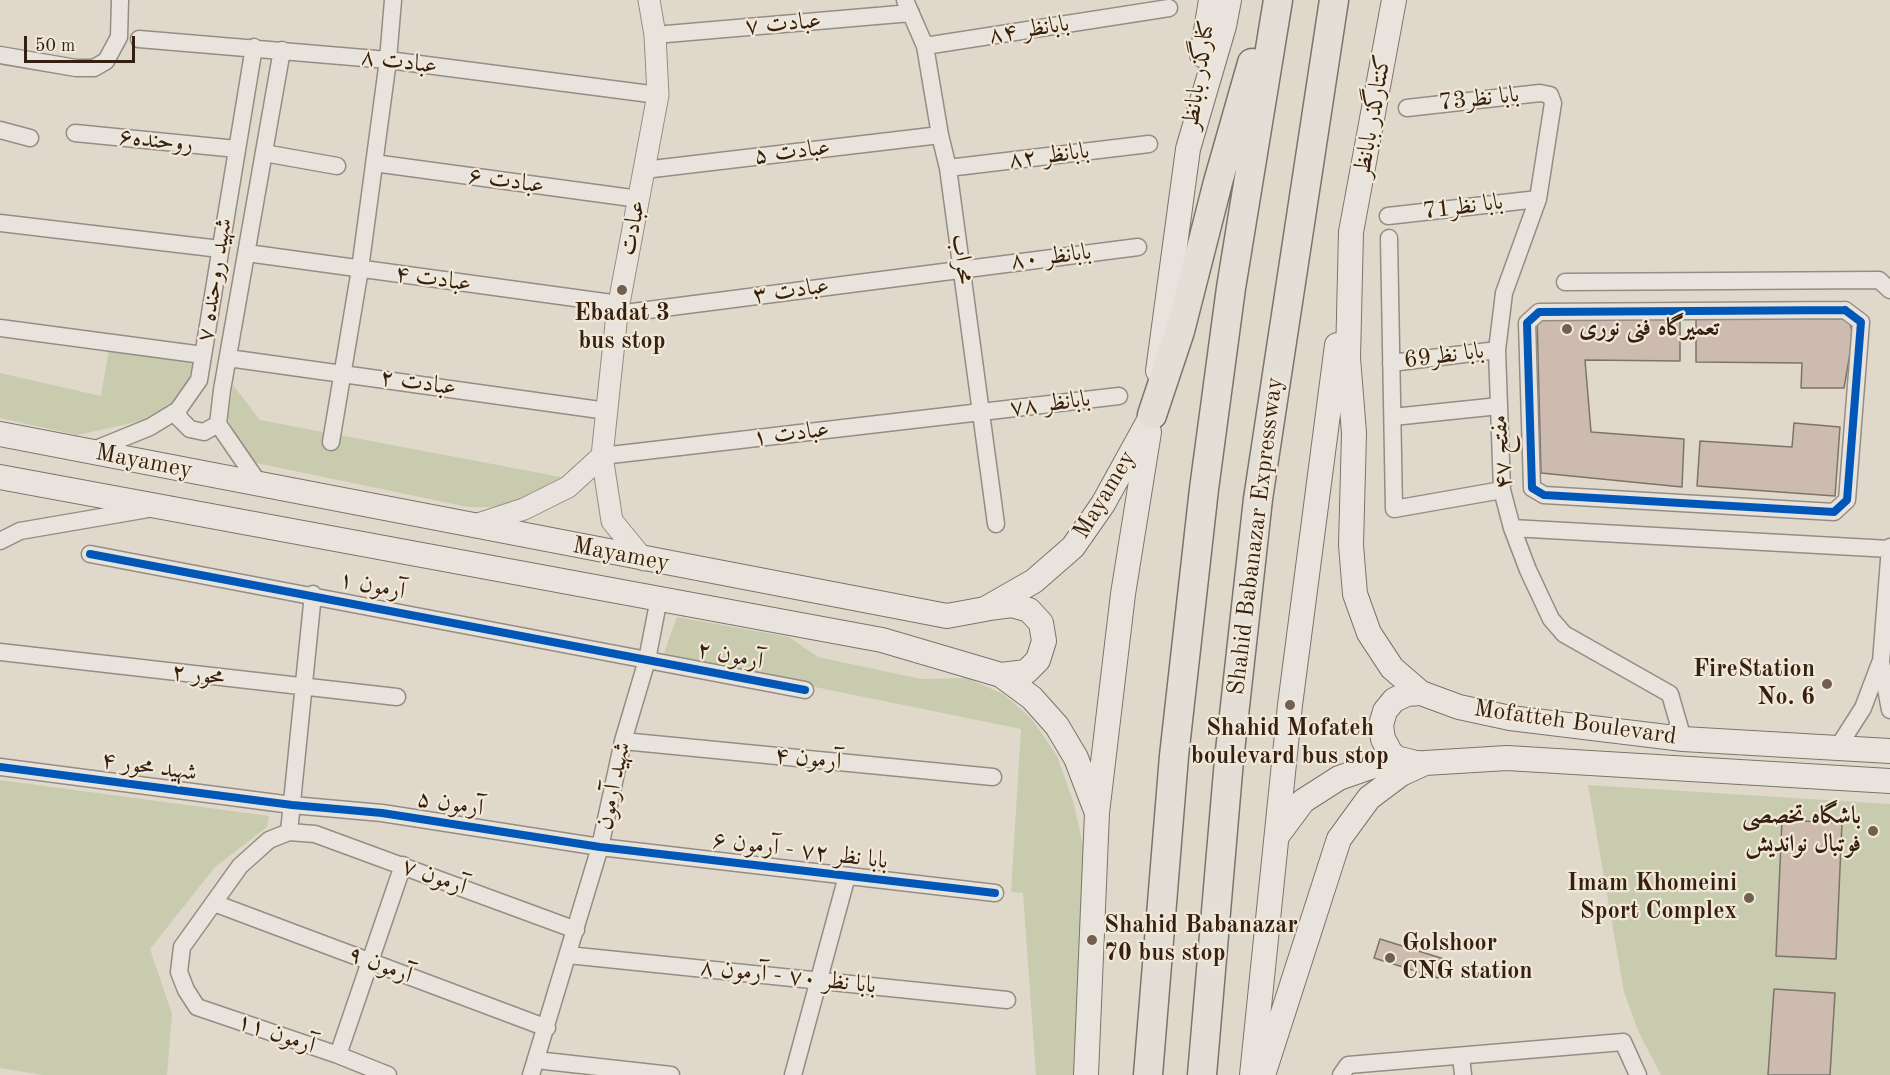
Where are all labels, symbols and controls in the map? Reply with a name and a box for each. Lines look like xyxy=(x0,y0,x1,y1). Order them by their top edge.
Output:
street label: عبادت ۷ xyxy=(744,6,822,42)
street label: بابانظر ۸۴ xyxy=(987,9,1071,51)
street label: کنارگذر بابانظر xyxy=(1176,18,1222,132)
scale bar xyxy=(27,24,138,62)
text: 50 m xyxy=(35,37,75,55)
street label: عبادت ۸ xyxy=(359,43,439,81)
street label: کنتارگذر بابانظر xyxy=(1348,53,1398,179)
street label: بابا نظر73 xyxy=(1437,80,1521,118)
street label: روحنده۶ xyxy=(117,123,195,159)
street label: عبادت ۵ xyxy=(752,133,832,171)
street label: بابانظر ۸۲ xyxy=(1007,137,1091,175)
street label: عبادت ۶ xyxy=(466,161,546,201)
street label: بابا نظر71 xyxy=(1421,188,1505,226)
street label: عبادت xyxy=(614,198,652,258)
street label: شهید روحنده ۷ xyxy=(191,216,239,344)
street label: محراب xyxy=(944,232,980,286)
street label: بابانظر ۸۰ xyxy=(1009,238,1093,276)
street label: عبادت ۴ xyxy=(393,259,473,299)
street label: عبادت ۳ xyxy=(751,271,831,311)
marker: Ebadat 3 bus stop xyxy=(615,283,629,297)
place label: Ebadat 3 bus stop xyxy=(574,300,670,356)
place label: تعمیرگاه فنی نوری xyxy=(1579,315,1719,343)
marker: تعمیرگاه فنی نوری xyxy=(1560,322,1574,336)
street label: بابا نظر69 xyxy=(1402,337,1486,375)
street label: عبادت ۲ xyxy=(378,363,458,403)
street label: Shahid Babanazar Expressway xyxy=(1222,375,1290,697)
street label: بابانظر ۷۸ xyxy=(1008,385,1092,423)
street label: مفتح ۴۷ xyxy=(1485,414,1519,490)
street label: عبادت ۱ xyxy=(751,415,831,453)
street label: Mayamey xyxy=(93,438,195,486)
street label: Mayamey xyxy=(1067,445,1143,545)
street label: Mayamey xyxy=(570,531,672,579)
street label: آرمون ۱ xyxy=(336,565,408,607)
street label: آرمون ۲ xyxy=(694,635,766,677)
place label: FireStation No. 6 xyxy=(1693,656,1815,712)
street label: محور ۲ xyxy=(170,658,226,692)
marker: FireStation No. 6 xyxy=(1820,677,1834,691)
street label: Mofatteh Boulevard xyxy=(1472,695,1678,751)
marker: Shahid Mofateh boulevard bus stop xyxy=(1283,698,1297,712)
place label: Shahid Mofateh boulevard bus stop xyxy=(1191,715,1389,771)
street label: شهید آرمون xyxy=(591,739,637,833)
street label: آرمون ۴ xyxy=(773,741,843,777)
street label: شهید محور ۴ xyxy=(99,746,199,788)
street label: آرمون ۵ xyxy=(415,785,485,823)
place label: باشگاه تخصصی فوتبال نواندیش xyxy=(1742,803,1861,859)
marker: باشگاه تخصصی فوتبال نواندیش xyxy=(1866,824,1880,838)
street label: بابا نظر ۷۲ - آرمون ۶ xyxy=(710,826,890,876)
street label: آرمون ۷ xyxy=(398,852,470,902)
place label: Imam Khomeini Sport Complex xyxy=(1567,870,1737,926)
marker: Imam Khomeini Sport Complex xyxy=(1742,891,1756,905)
place label: Shahid Babanazar 70 bus stop xyxy=(1104,912,1298,968)
place label: Golshoor CNG station xyxy=(1402,930,1533,986)
marker: Shahid Babanazar 70 bus stop xyxy=(1085,933,1099,947)
street label: آرمون ۹ xyxy=(344,940,416,990)
marker: Golshoor CNG station xyxy=(1383,951,1397,965)
street label: بابا نظر ۷۰ - آرمون ۸ xyxy=(699,953,877,1001)
street label: آرمون ۱۱ xyxy=(233,1007,319,1061)

